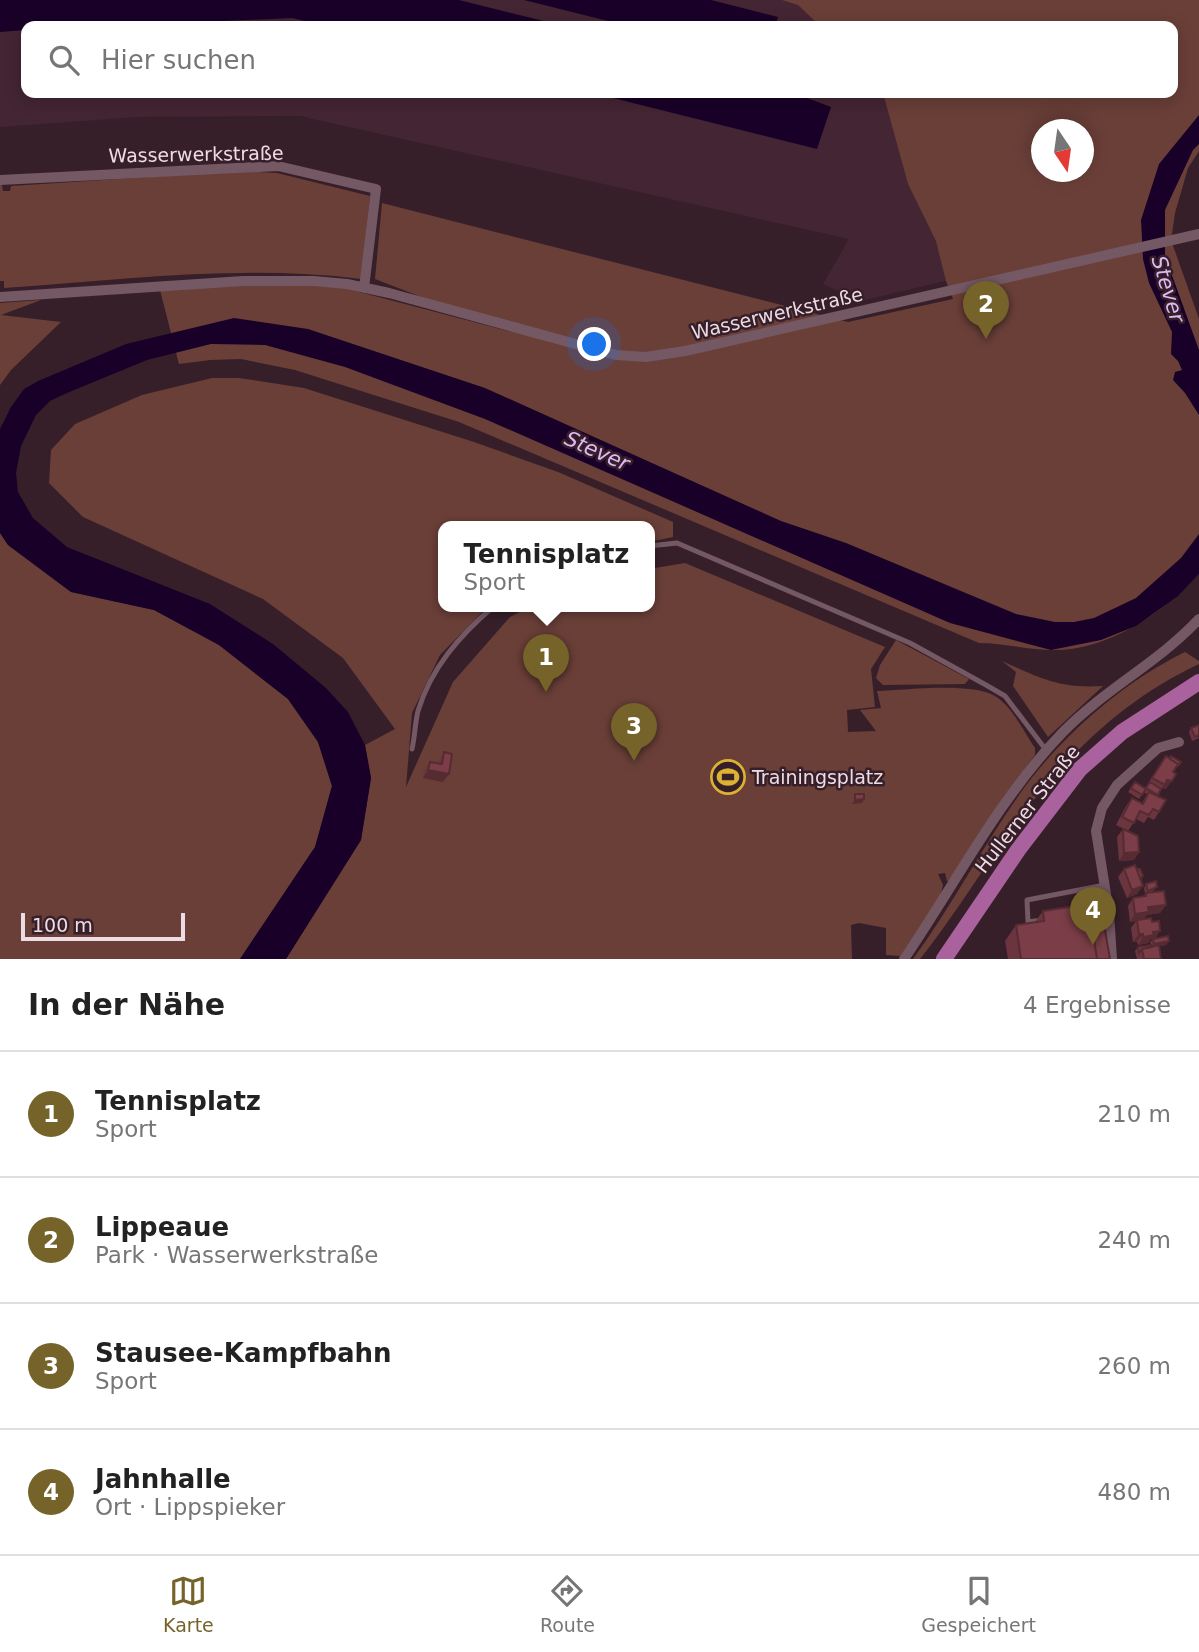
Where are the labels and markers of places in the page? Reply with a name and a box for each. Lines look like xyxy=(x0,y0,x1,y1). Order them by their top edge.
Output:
pin: 2 xyxy=(963,281,1009,339)
pin: 1 xyxy=(523,634,569,692)
pin: 3 xyxy=(611,703,657,761)
sports icon: Trainingsplatz xyxy=(709,758,747,796)
place label: Trainingsplatz xyxy=(751,766,883,788)
pin: 4 xyxy=(1070,887,1116,945)

